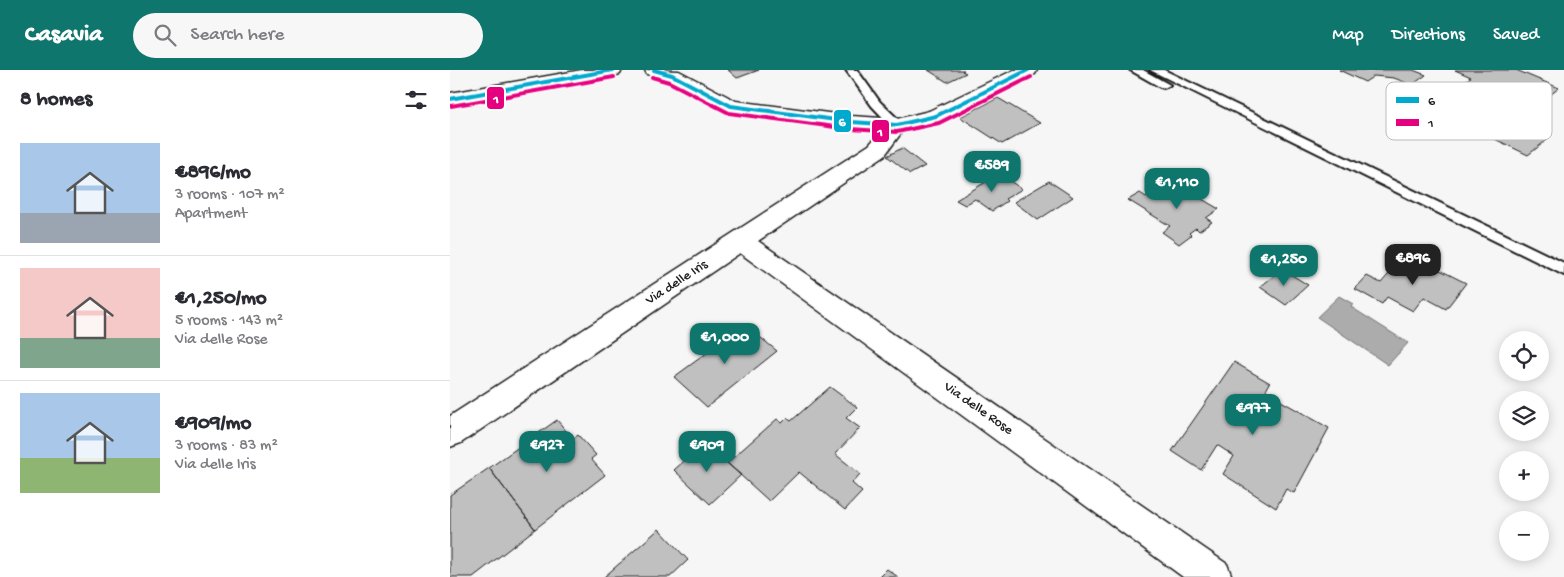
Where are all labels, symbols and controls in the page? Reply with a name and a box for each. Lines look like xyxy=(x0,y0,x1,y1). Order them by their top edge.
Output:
search box xyxy=(133,13,483,58)
text: Casavia xyxy=(25,21,103,50)
icon: search xyxy=(151,21,179,49)
text: Search here xyxy=(191,24,284,47)
text: Map xyxy=(1332,25,1364,46)
text: Directions xyxy=(1392,25,1465,46)
text: Saved xyxy=(1493,25,1539,46)
legend xyxy=(1386,82,1552,140)
icon: filters xyxy=(402,86,430,114)
line badge: 1 xyxy=(486,86,505,110)
text: 8 homes xyxy=(20,88,92,113)
text: 1 xyxy=(492,92,499,109)
text: 6 xyxy=(1428,94,1436,111)
line badge: 6 xyxy=(833,109,852,133)
text: 6 xyxy=(838,115,846,132)
text: 1 xyxy=(1427,116,1434,133)
line badge: 1 xyxy=(871,119,890,143)
text: 1 xyxy=(876,125,883,142)
pin: €589 xyxy=(962,150,1022,193)
text: €589 xyxy=(975,157,1009,176)
text: €896/mo xyxy=(175,161,251,186)
icon: home xyxy=(60,163,120,223)
pin: €1,110 xyxy=(1136,168,1218,210)
text: €1,110 xyxy=(1155,174,1199,193)
text: 3 rooms · 107 m² xyxy=(175,186,285,205)
text: Apartment xyxy=(175,205,247,224)
pin: €1,250 xyxy=(1243,244,1325,287)
pin: €896 xyxy=(1383,244,1443,286)
text: €896 xyxy=(1396,250,1430,269)
text: €1,250 xyxy=(1261,251,1307,270)
street label: Via delle Iris xyxy=(642,256,712,310)
text: €1,250/mo xyxy=(175,287,267,312)
icon: home xyxy=(60,288,120,348)
text: 5 rooms · 143 m² xyxy=(175,312,283,331)
pin: €1,000 xyxy=(684,322,766,365)
text: €1,000 xyxy=(701,329,749,348)
text: Via delle Rose xyxy=(175,331,268,350)
map controls xyxy=(1499,331,1549,561)
button: locate xyxy=(1499,331,1549,381)
street label: Via delle Rose xyxy=(939,378,1017,440)
button: layers xyxy=(1499,391,1549,441)
pin: €977 xyxy=(1223,394,1283,436)
text: €977 xyxy=(1236,400,1270,419)
text: €909/mo xyxy=(175,412,251,437)
icon: home xyxy=(60,413,120,473)
pin: €927 xyxy=(517,430,577,473)
pin: €909 xyxy=(677,430,737,473)
text: 3 rooms · 83 m² xyxy=(175,437,278,456)
text: €927 xyxy=(530,437,564,456)
text: €909 xyxy=(690,437,724,456)
button: + xyxy=(1499,451,1549,501)
text: Via delle Iris xyxy=(175,456,256,475)
button: − xyxy=(1499,511,1549,561)

